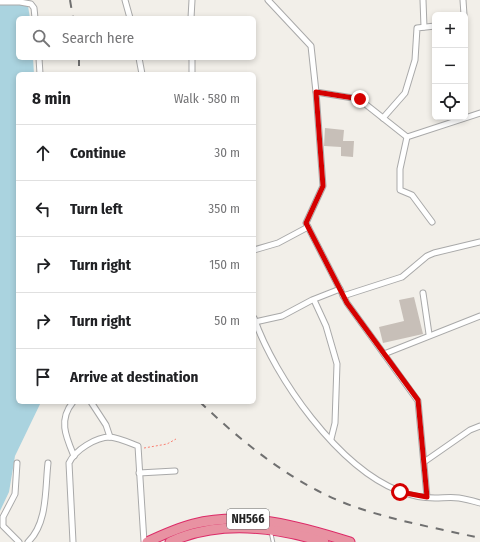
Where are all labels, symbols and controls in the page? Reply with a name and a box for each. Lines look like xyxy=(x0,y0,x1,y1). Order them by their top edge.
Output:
map controls xyxy=(432,12,468,120)
button: + xyxy=(432,12,468,48)
search box xyxy=(16,16,256,60)
icon: search xyxy=(30,27,52,49)
text: Search here xyxy=(62,29,134,47)
button: − xyxy=(432,48,468,84)
button: locate xyxy=(432,84,468,120)
text: 8 min xyxy=(32,88,71,109)
route end xyxy=(351,90,369,108)
text: Walk · 580 m xyxy=(174,91,240,106)
icon: ahead xyxy=(32,142,54,164)
text: Continue xyxy=(70,144,126,162)
text: 30 m xyxy=(214,145,240,160)
icon: left xyxy=(32,198,54,220)
text: Turn left xyxy=(70,200,123,218)
text: 350 m xyxy=(208,201,240,216)
icon: right xyxy=(32,254,54,276)
text: Turn right xyxy=(70,256,131,274)
text: 150 m xyxy=(209,257,240,272)
icon: right xyxy=(32,310,54,332)
text: Turn right xyxy=(70,312,131,330)
text: 50 m xyxy=(214,313,240,328)
icon: arrive xyxy=(32,366,54,388)
text: Arrive at destination xyxy=(70,368,198,386)
route start xyxy=(391,483,409,501)
road number: NH566 xyxy=(227,509,269,529)

